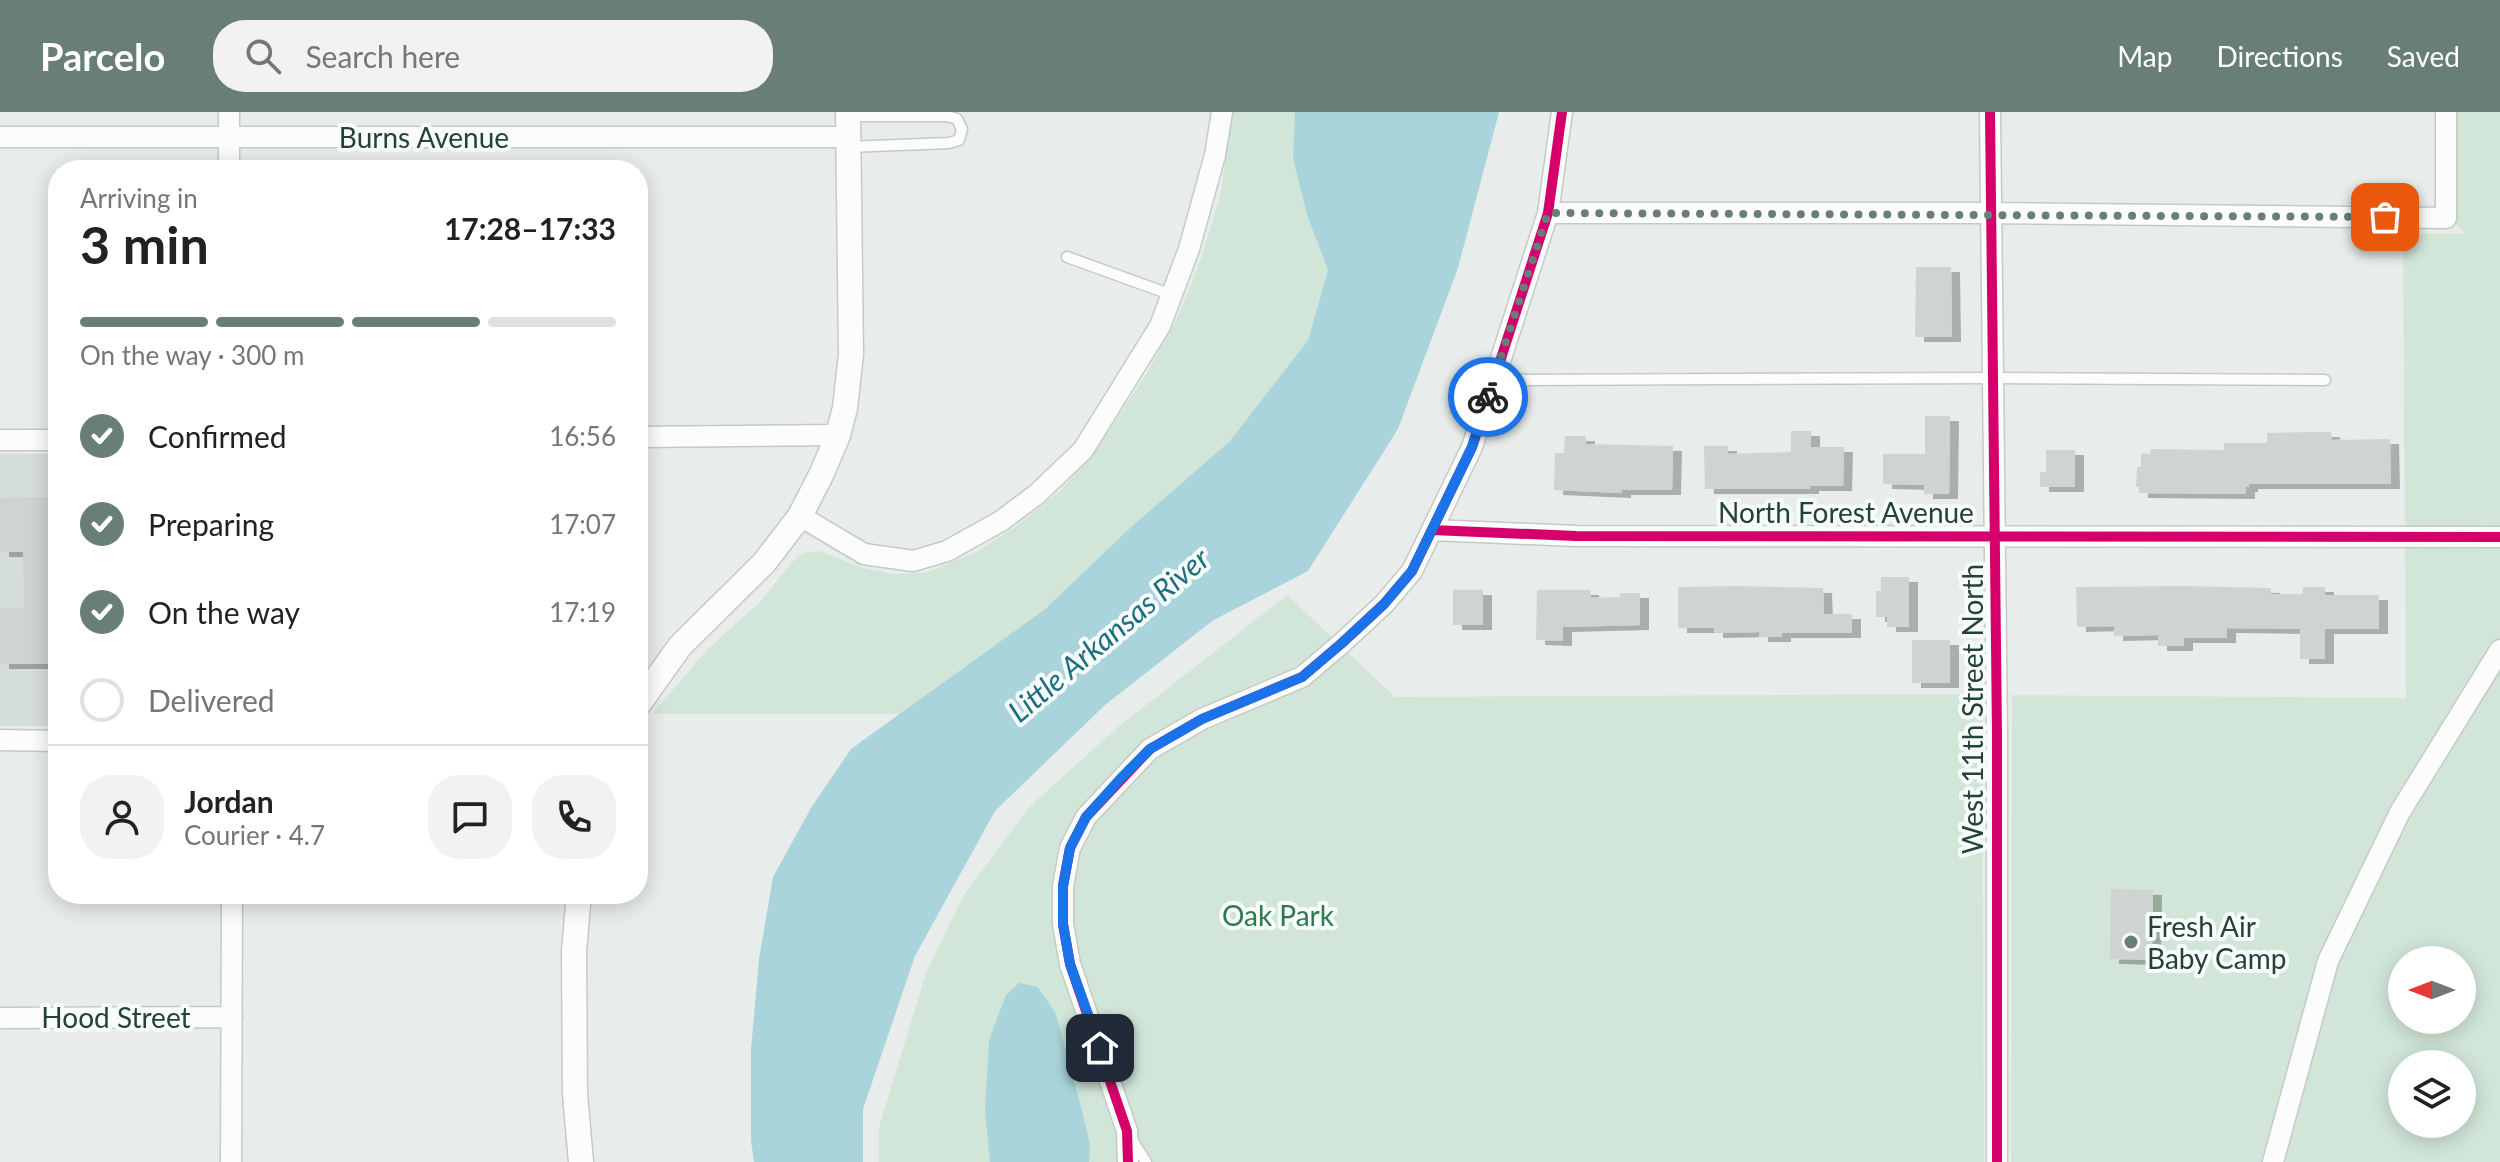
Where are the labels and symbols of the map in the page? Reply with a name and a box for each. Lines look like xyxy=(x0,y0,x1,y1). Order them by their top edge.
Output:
street label: Burns Avenue xyxy=(339,120,509,154)
pin xyxy=(2351,183,2419,251)
courier xyxy=(1448,357,1528,437)
street label: North Forest Avenue xyxy=(1718,495,1974,529)
water label: Little Arkansas River xyxy=(1000,539,1216,728)
street label: West 11th Street North xyxy=(1955,564,1989,854)
park label: Oak Park xyxy=(1222,898,1335,932)
place label: Fresh Air Baby Camp xyxy=(2147,909,2286,975)
marker: Fresh Air Baby Camp xyxy=(2122,933,2140,951)
north arrow xyxy=(2388,946,2476,1034)
street label: Hood Street xyxy=(41,1000,191,1034)
pin xyxy=(1066,1014,1134,1082)

